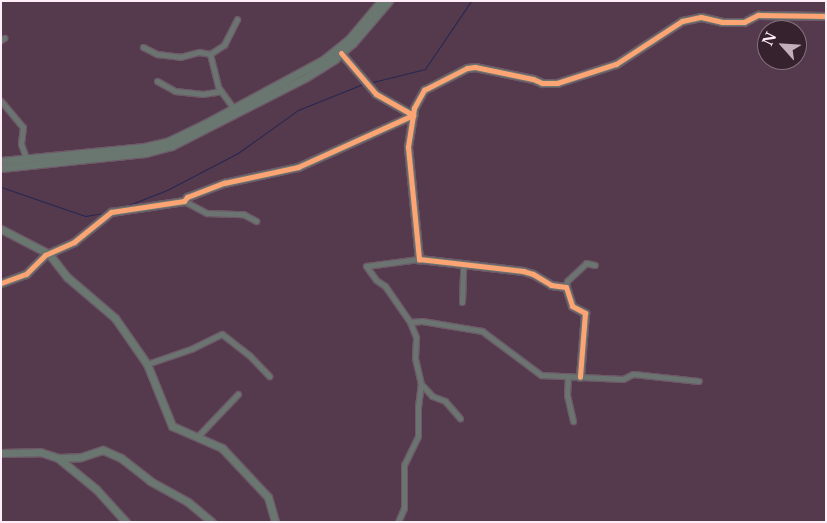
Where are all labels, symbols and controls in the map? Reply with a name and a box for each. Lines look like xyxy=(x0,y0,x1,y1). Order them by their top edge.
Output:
north arrow xyxy=(757,20,807,70)
text: N xyxy=(758,29,780,49)

